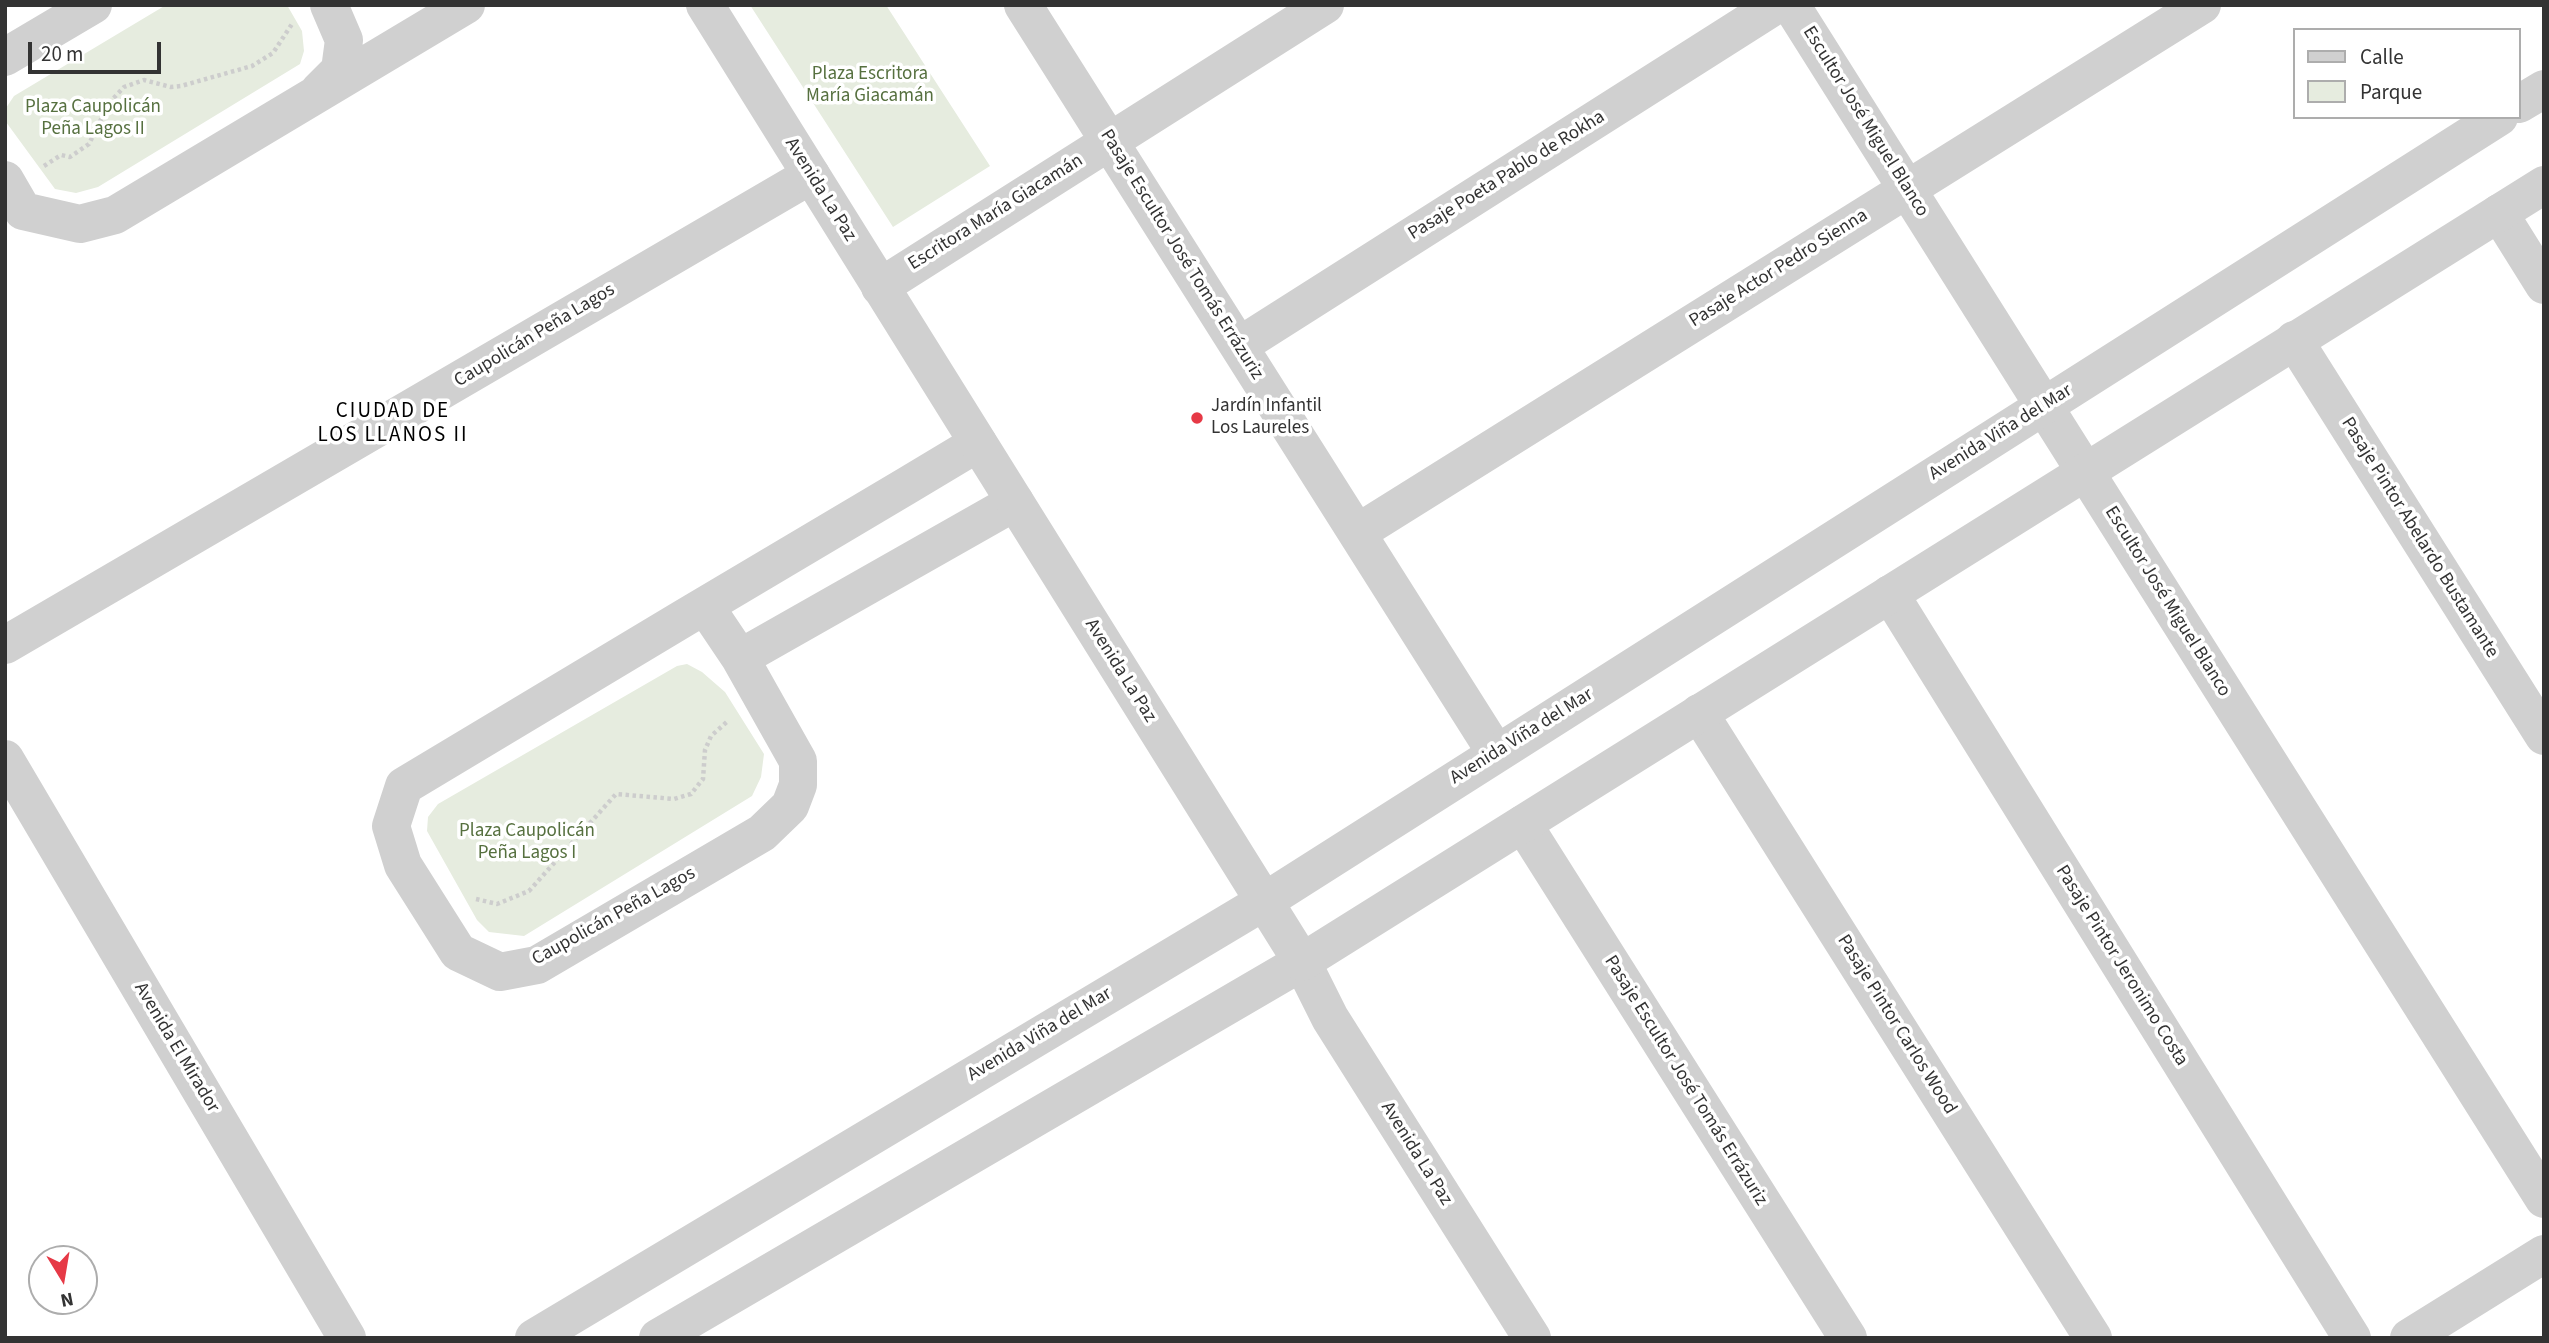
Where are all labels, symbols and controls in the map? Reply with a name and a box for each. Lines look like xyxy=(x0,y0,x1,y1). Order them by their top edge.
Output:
street label: Escultor José Miguel Blanco xyxy=(1797,23,1933,221)
scale bar xyxy=(32,28,164,72)
legend xyxy=(2294,28,2521,119)
text: 20 m xyxy=(41,39,83,69)
text: Calle xyxy=(2360,42,2404,72)
park label: Plaza Escritora María Giacamán xyxy=(806,64,934,108)
text: Parque xyxy=(2360,77,2422,107)
park label: Plaza Caupolicán Peña Lagos II xyxy=(25,97,161,141)
street label: Pasaje Poeta Pablo de Rokha xyxy=(1405,106,1609,246)
street label: Pasaje Escultor José Tomás Errázuriz xyxy=(1094,126,1268,384)
street label: Avenida La Paz xyxy=(779,134,861,246)
street label: Escritora María Giacamán xyxy=(904,150,1088,276)
street label: Pasaje Actor Pedro Sienna xyxy=(1686,205,1872,333)
street label: Caupolicán Peña Lagos xyxy=(451,279,619,393)
street label: Avenida Viña del Mar xyxy=(1925,380,2077,486)
place label: Jardín Infantil Los Laureles xyxy=(1211,396,1322,440)
district label: CIUDAD DE LOS LLANOS II xyxy=(319,399,467,449)
marker: Jardín Infantil Los Laureles xyxy=(1189,410,1205,426)
street label: Pasaje Pintor Abelardo Bustamante xyxy=(2335,414,2503,662)
street label: Escultor José Miguel Blanco xyxy=(2099,503,2235,701)
street label: Avenida La Paz xyxy=(1079,615,1161,727)
street label: Avenida Viña del Mar xyxy=(1446,684,1598,790)
park label: Plaza Caupolicán Peña Lagos I xyxy=(459,821,595,865)
street label: Pasaje Pintor Jeronimo Costa xyxy=(2050,862,2192,1070)
street label: Caupolicán Peña Lagos xyxy=(528,863,700,971)
street label: Pasaje Pintor Carlos Wood xyxy=(1831,931,1961,1119)
street label: Pasaje Escultor José Tomás Errázuriz xyxy=(1598,952,1772,1210)
street label: Avenida El Mirador xyxy=(128,979,224,1117)
street label: Avenida Viña del Mar xyxy=(964,983,1116,1087)
street label: Avenida La Paz xyxy=(1375,1098,1457,1210)
north arrow xyxy=(28,1245,98,1315)
text: N xyxy=(58,1285,76,1314)

